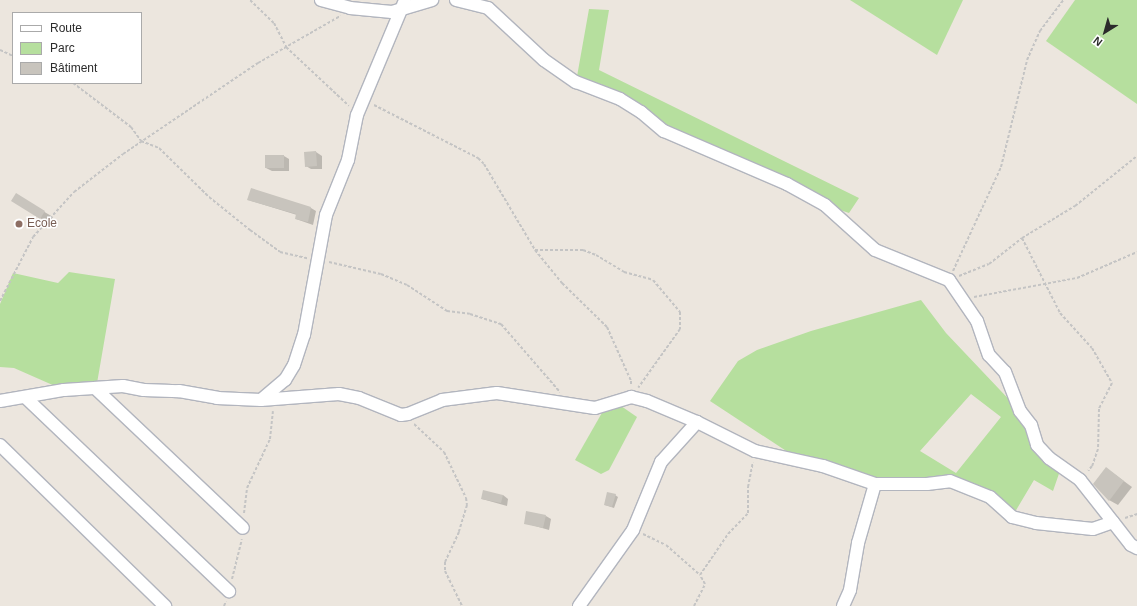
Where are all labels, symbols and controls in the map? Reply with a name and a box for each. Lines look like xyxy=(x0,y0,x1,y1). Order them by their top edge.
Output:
legend xyxy=(12,12,142,84)
north arrow xyxy=(1085,12,1125,52)
text: Route xyxy=(50,21,82,35)
text: N xyxy=(1091,34,1105,49)
text: Parc xyxy=(50,41,75,55)
text: Bâtiment xyxy=(50,61,97,75)
place label: Ecole xyxy=(27,217,57,231)
marker: Ecole xyxy=(14,219,24,229)

